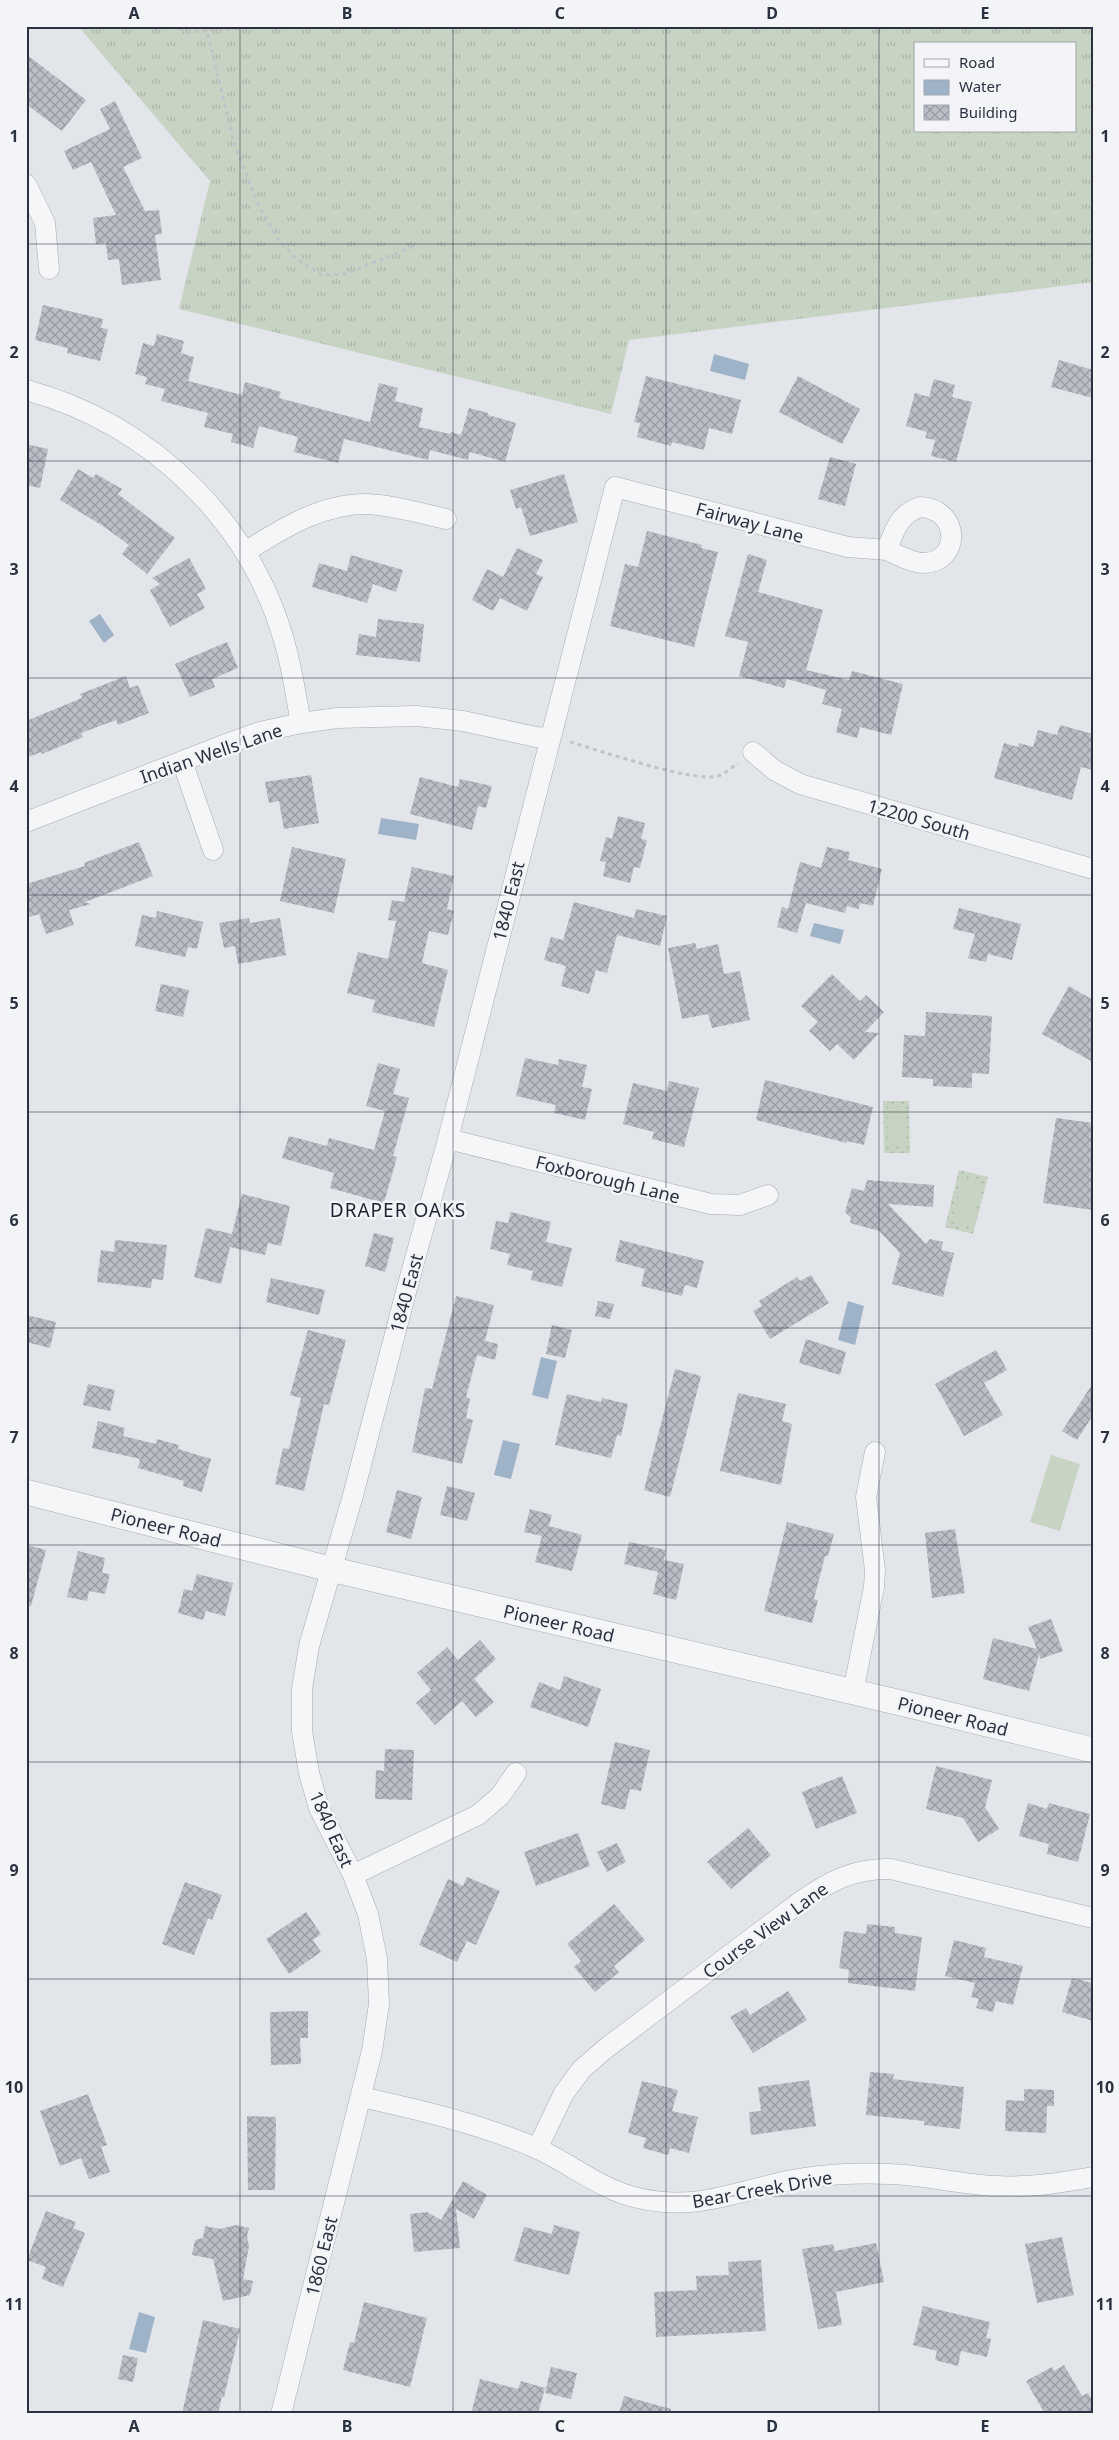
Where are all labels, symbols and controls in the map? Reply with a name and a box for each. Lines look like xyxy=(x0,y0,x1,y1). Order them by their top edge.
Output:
text: A xyxy=(128,2,140,24)
text: B xyxy=(342,2,352,24)
text: C xyxy=(555,2,565,24)
text: D xyxy=(766,2,778,24)
text: E xyxy=(981,2,990,24)
legend xyxy=(914,42,1076,132)
text: Road xyxy=(959,52,995,72)
text: Water xyxy=(959,76,1001,96)
text: Building xyxy=(959,102,1017,122)
text: 1 xyxy=(9,125,19,147)
text: 1 xyxy=(1100,125,1110,147)
text: 2 xyxy=(9,341,19,363)
text: 2 xyxy=(1100,341,1110,363)
street label: Fairway Lane xyxy=(694,496,806,548)
text: 3 xyxy=(9,558,19,580)
text: 3 xyxy=(1100,558,1110,580)
street label: Indian Wells Lane xyxy=(137,717,285,789)
text: 4 xyxy=(9,775,19,797)
text: 4 xyxy=(1100,775,1110,797)
street label: 12200 South xyxy=(865,793,973,845)
street label: 1840 East xyxy=(487,858,530,943)
text: 5 xyxy=(9,992,19,1014)
text: 5 xyxy=(1100,992,1110,1014)
street label: Foxborough Lane xyxy=(533,1149,683,1209)
district label: DRAPER OAKS xyxy=(330,1197,466,1223)
text: 6 xyxy=(9,1209,19,1231)
text: 6 xyxy=(1100,1209,1110,1231)
street label: 1840 East xyxy=(384,1250,428,1335)
text: 7 xyxy=(9,1426,19,1448)
text: 7 xyxy=(1100,1426,1110,1448)
street label: Pioneer Road xyxy=(108,1502,224,1552)
street label: Pioneer Road xyxy=(501,1599,617,1647)
text: 8 xyxy=(9,1642,19,1664)
text: 8 xyxy=(1100,1642,1110,1664)
street label: Pioneer Road xyxy=(895,1691,1011,1741)
street label: 1840 East xyxy=(305,1787,360,1871)
text: 9 xyxy=(9,1859,19,1881)
text: 9 xyxy=(1100,1859,1110,1881)
street label: Course View Lane xyxy=(698,1876,832,1984)
text: 10 xyxy=(5,2076,23,2098)
text: 10 xyxy=(1096,2076,1114,2098)
street label: Bear Creek Drive xyxy=(690,2165,834,2213)
street label: 1860 East xyxy=(300,2213,343,2298)
text: 11 xyxy=(5,2293,23,2315)
text: 11 xyxy=(1096,2293,1114,2315)
text: A xyxy=(128,2415,140,2437)
text: B xyxy=(342,2415,352,2437)
text: C xyxy=(555,2415,565,2437)
text: D xyxy=(766,2415,778,2437)
text: E xyxy=(981,2415,990,2437)

